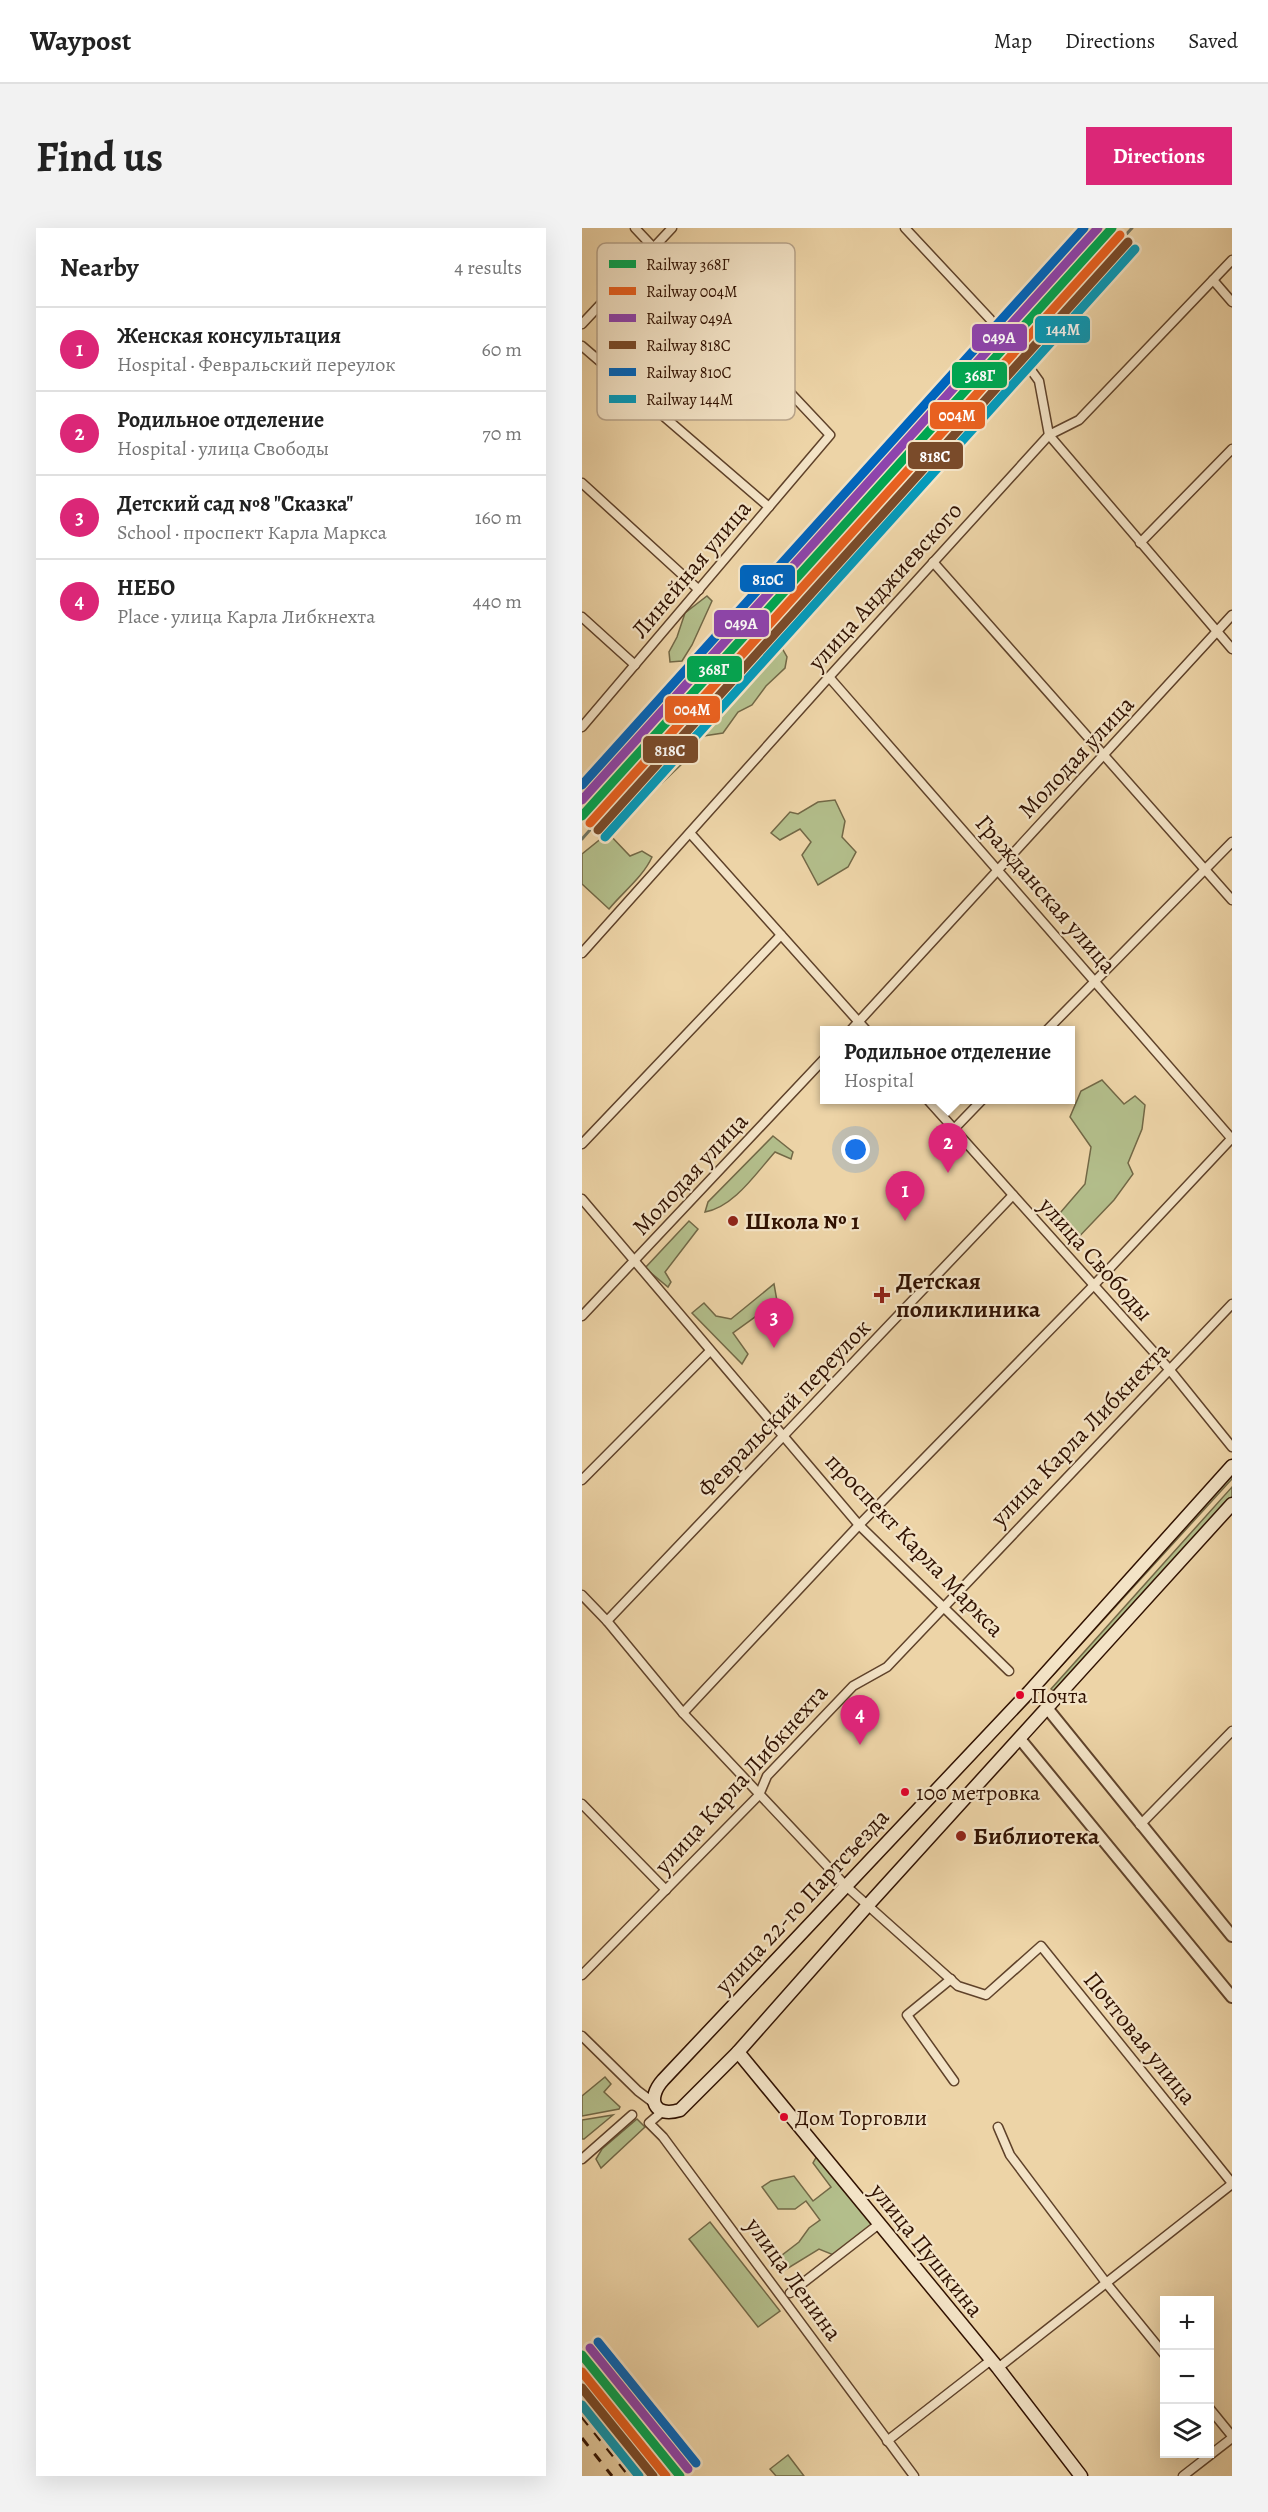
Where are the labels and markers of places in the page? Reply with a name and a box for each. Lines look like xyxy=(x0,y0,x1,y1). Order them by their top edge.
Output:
pin: 2 xyxy=(928,1124,968,1173)
pin: 1 xyxy=(886,1172,924,1221)
place label: Школа № 1 xyxy=(745,1205,860,1237)
marker: Школа № 1 xyxy=(726,1214,740,1228)
place label: Детская поликлиника xyxy=(896,1265,1041,1325)
marker: Детская поликлиника xyxy=(873,1286,891,1304)
pin: 3 xyxy=(754,1298,794,1348)
place label: Почта xyxy=(1031,1681,1089,1711)
marker: Почта xyxy=(1014,1689,1026,1701)
pin: 4 xyxy=(840,1696,880,1745)
place label: 100 метровка xyxy=(916,1778,1041,1808)
marker: 100 метровка xyxy=(899,1786,911,1798)
place label: Библиотека xyxy=(973,1820,1100,1852)
marker: Библиотека xyxy=(954,1829,968,1843)
place label: Дом Торговли xyxy=(795,2103,927,2133)
marker: Дом Торговли xyxy=(778,2111,790,2123)

